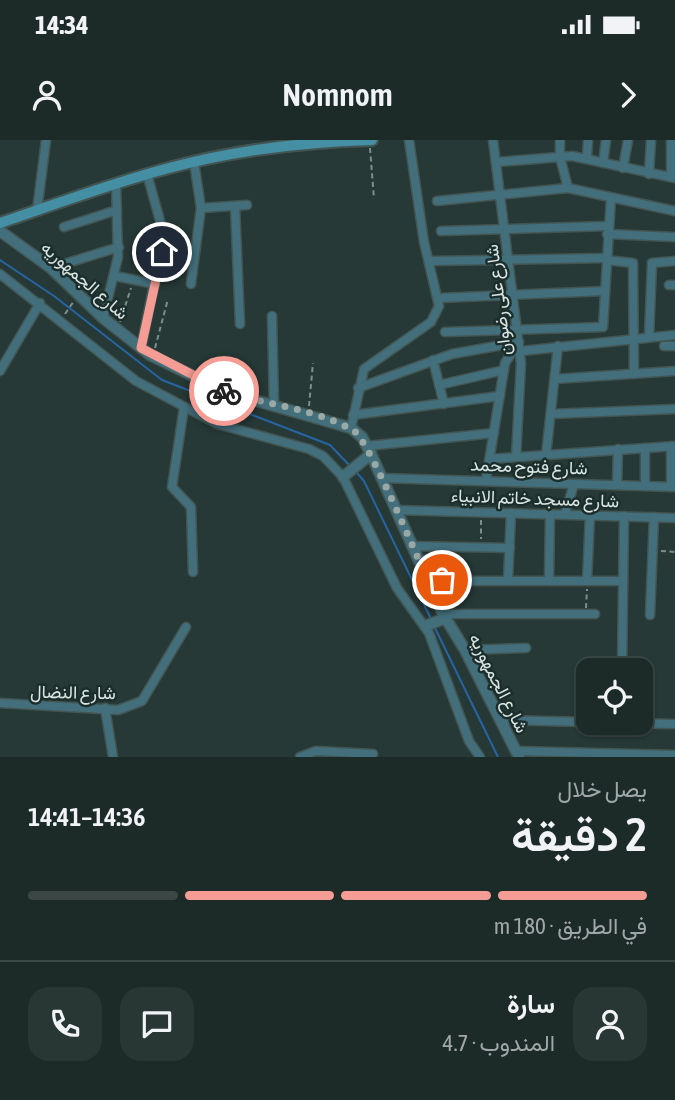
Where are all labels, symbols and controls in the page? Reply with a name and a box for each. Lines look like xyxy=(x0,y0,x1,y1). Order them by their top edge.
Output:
text: 14:34 xyxy=(35,10,89,40)
icon: person xyxy=(28,76,66,114)
text: Nomnom xyxy=(282,76,393,113)
icon: forward xyxy=(609,76,647,114)
pin xyxy=(132,222,192,282)
icon: home xyxy=(143,233,181,271)
street label: شارع الجمهوريه xyxy=(36,236,133,325)
street label: شارع على رضوان xyxy=(481,243,517,357)
courier xyxy=(189,356,259,426)
icon: bike xyxy=(205,372,243,410)
street label: شارع فتوح محمد xyxy=(470,453,588,481)
street label: شارع مسجد خاتم الانبياء xyxy=(450,485,619,513)
pin xyxy=(412,550,472,610)
icon: bag xyxy=(423,561,461,599)
street label: شارع الجمهوريه xyxy=(463,630,533,737)
map controls xyxy=(576,658,653,735)
button: locate xyxy=(576,658,653,735)
street label: شارع النضال xyxy=(30,681,116,705)
text: يصل خلال xyxy=(558,776,647,802)
text: 14:36–14:41 xyxy=(28,802,145,832)
text: 2 دقيقة xyxy=(511,808,647,861)
text: في الطريق · 180 m xyxy=(494,913,647,939)
button: phone xyxy=(28,987,102,1061)
button: chat xyxy=(120,987,194,1061)
button: person xyxy=(573,987,647,1061)
text: سارة xyxy=(507,989,555,1019)
text: المندوب · 4.7 xyxy=(443,1030,555,1056)

